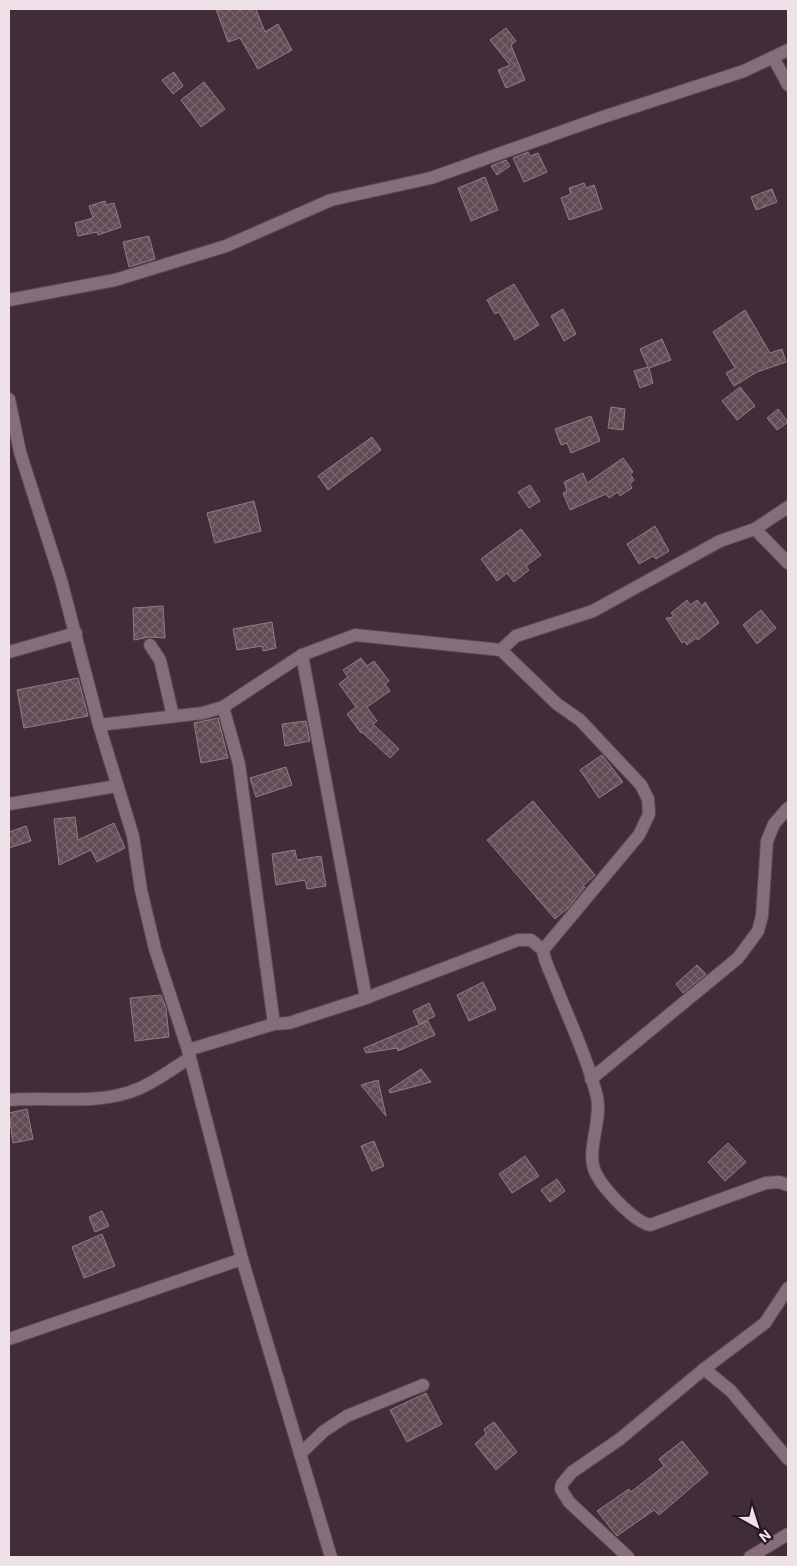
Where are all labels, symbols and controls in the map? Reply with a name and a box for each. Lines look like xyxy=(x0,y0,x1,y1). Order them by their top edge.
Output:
north arrow xyxy=(732,1501,782,1551)
text: N xyxy=(756,1527,774,1545)

